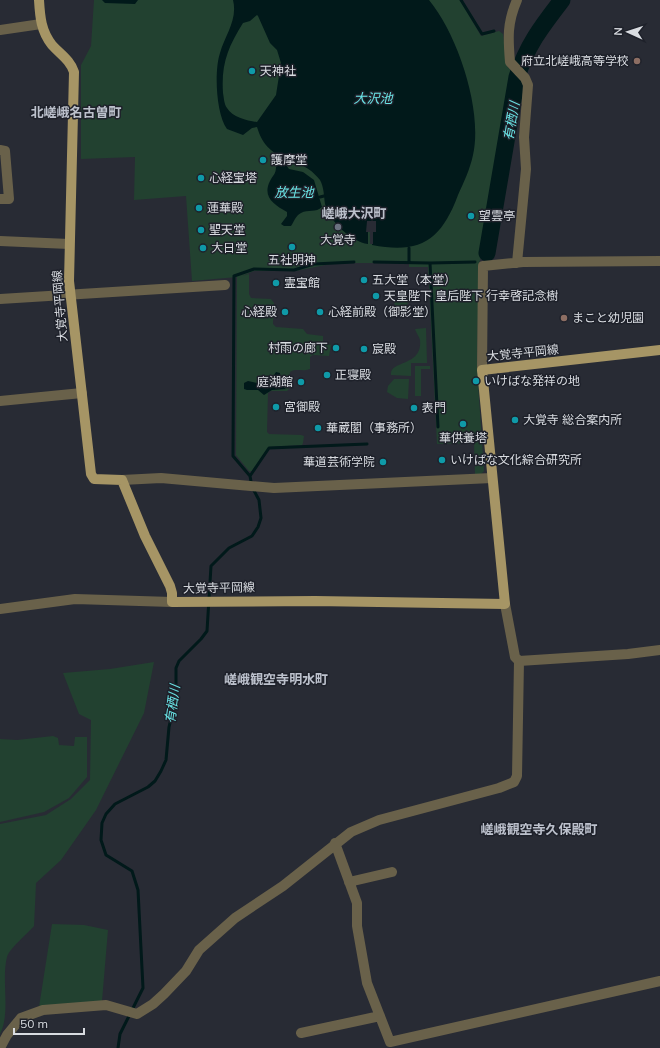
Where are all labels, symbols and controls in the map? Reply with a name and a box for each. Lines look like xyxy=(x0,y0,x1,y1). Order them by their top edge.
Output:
north arrow xyxy=(608,12,648,52)
text: N xyxy=(611,27,625,36)
place label: 府立北嵯峨高等学校 xyxy=(521,53,629,68)
marker: 府立北嵯峨高等学校 xyxy=(632,56,642,66)
place label: 天神社 xyxy=(260,63,296,78)
marker: 天神社 xyxy=(247,66,257,76)
water label: 大沢池 xyxy=(353,90,394,106)
water label: 有栖川 xyxy=(500,98,523,142)
district label: 北嵯峨名古曽町 xyxy=(30,104,122,120)
place label: 護摩堂 xyxy=(271,152,307,167)
marker: 護摩堂 xyxy=(258,155,268,165)
place label: 心経宝塔 xyxy=(209,170,257,185)
marker: 心経宝塔 xyxy=(196,173,206,183)
water label: 放生池 xyxy=(274,184,315,200)
place label: 蓮華殿 xyxy=(207,200,243,215)
marker: 蓮華殿 xyxy=(194,203,204,213)
district label: 嵯峨大沢町 xyxy=(321,205,387,221)
place label: 望雲亭 xyxy=(479,208,515,223)
marker: 望雲亭 xyxy=(466,211,476,221)
place label: 聖天堂 xyxy=(209,222,245,237)
marker: 大覚寺 xyxy=(333,222,343,232)
marker: 聖天堂 xyxy=(196,225,206,235)
place label: 大覚寺 xyxy=(320,232,356,247)
place label: 大日堂 xyxy=(211,240,247,255)
marker: 五社明神 xyxy=(287,242,297,252)
marker: 大日堂 xyxy=(198,243,208,253)
place label: 五社明神 xyxy=(268,252,316,267)
street label: 大覚寺平岡線 xyxy=(49,270,70,343)
place label: 五大堂（本堂） xyxy=(372,272,456,287)
place label: 霊宝館 xyxy=(284,275,320,290)
marker: 五大堂（本堂） xyxy=(359,275,369,285)
marker: 霊宝館 xyxy=(271,278,281,288)
place label: 天皇陛下 皇后陛下 行幸啓記念樹 xyxy=(384,288,558,303)
marker: 天皇陛下 皇后陛下 行幸啓記念樹 xyxy=(371,291,381,301)
place label: 心経殿 xyxy=(241,304,277,319)
place label: 心経前殿（御影堂） xyxy=(328,304,436,319)
marker: 心経殿 xyxy=(280,307,290,317)
marker: 心経前殿（御影堂） xyxy=(315,307,325,317)
place label: まこと幼児園 xyxy=(572,310,644,325)
marker: まこと幼児園 xyxy=(559,313,569,323)
place label: 村雨の廊下 xyxy=(268,340,328,355)
place label: 宸殿 xyxy=(372,341,396,356)
street label: 大覚寺平岡線 xyxy=(486,341,560,364)
marker: 村雨の廊下 xyxy=(331,343,341,353)
marker: 宸殿 xyxy=(359,344,369,354)
place label: 正寝殿 xyxy=(335,367,371,382)
marker: 正寝殿 xyxy=(322,370,332,380)
place label: いけばな発祥の地 xyxy=(484,373,580,388)
place label: 庭湖館 xyxy=(257,374,293,389)
marker: いけばな発祥の地 xyxy=(471,376,481,386)
marker: 庭湖館 xyxy=(296,377,306,387)
place label: 宮御殿 xyxy=(284,399,320,414)
place label: 表門 xyxy=(421,400,446,415)
marker: 宮御殿 xyxy=(271,402,281,412)
marker: 表門 xyxy=(409,403,419,413)
place label: 大覚寺 総合案内所 xyxy=(523,412,622,427)
marker: 大覚寺 総合案内所 xyxy=(510,415,520,425)
marker: 華供養塔 xyxy=(458,419,468,429)
place label: 華蔵閣（事務所） xyxy=(326,420,422,435)
marker: 華蔵閣（事務所） xyxy=(313,423,323,433)
place label: 華供養塔 xyxy=(439,430,487,445)
place label: いけばな文化綜合研究所 xyxy=(450,452,582,467)
place label: 華道芸術学院 xyxy=(303,454,375,469)
marker: いけばな文化綜合研究所 xyxy=(437,455,447,465)
marker: 華道芸術学院 xyxy=(378,457,388,467)
street label: 大覚寺平岡線 xyxy=(183,579,255,596)
district label: 嵯峨観空寺明水町 xyxy=(224,671,328,687)
water label: 有栖川 xyxy=(161,682,183,724)
district label: 嵯峨観空寺久保殿町 xyxy=(480,821,598,837)
scale bar xyxy=(14,1010,84,1036)
text: 50 m xyxy=(20,1016,48,1031)

